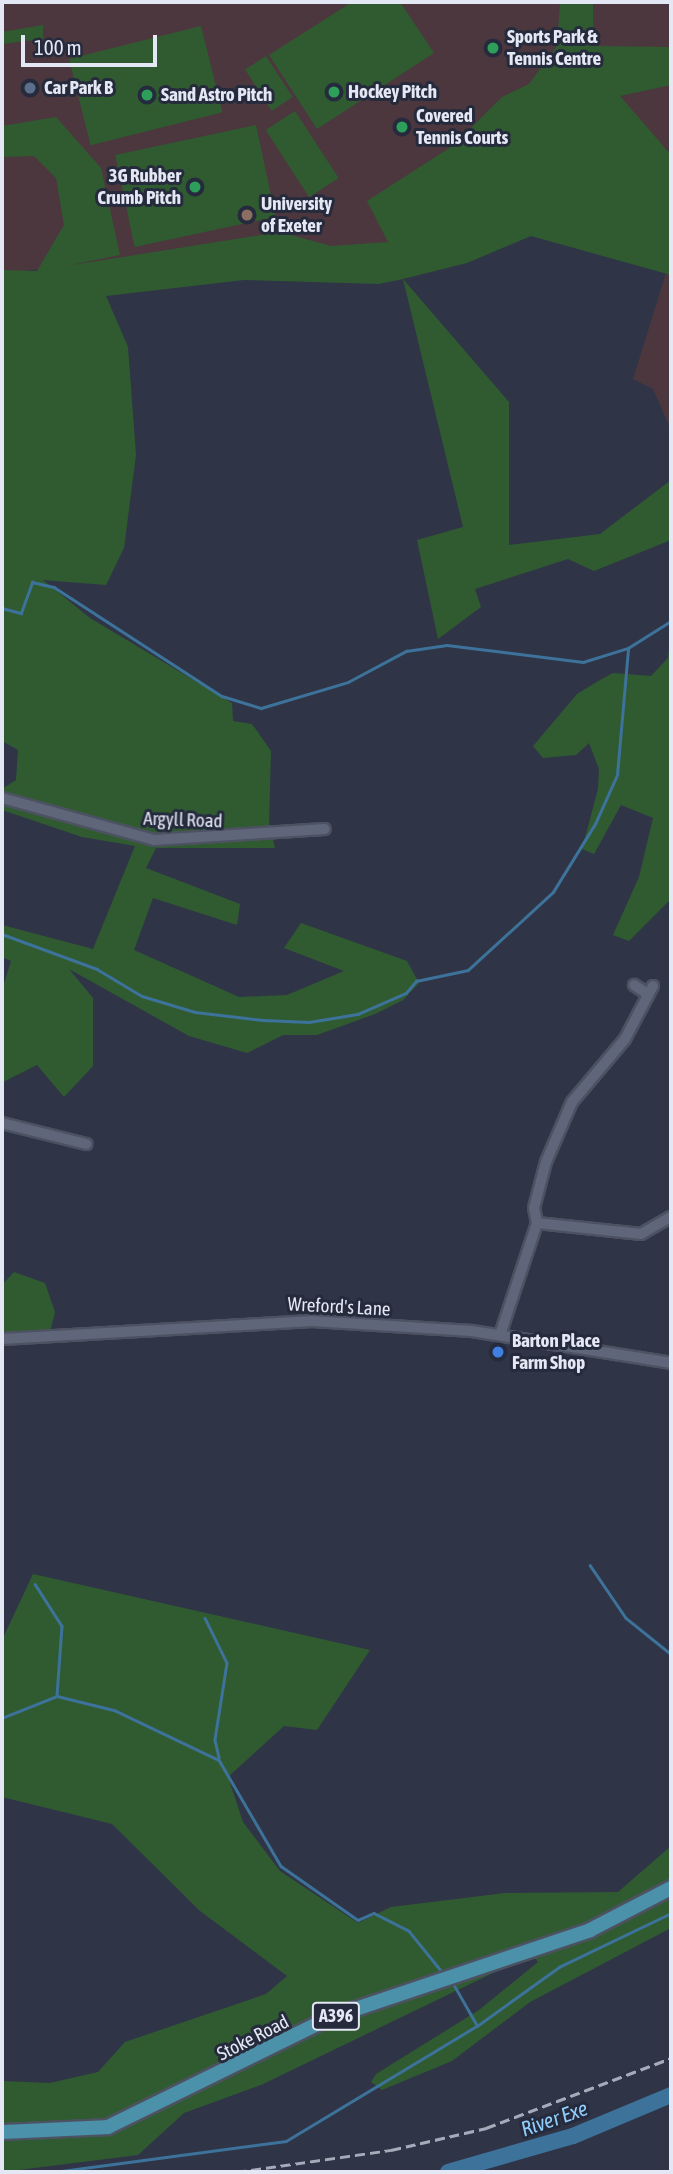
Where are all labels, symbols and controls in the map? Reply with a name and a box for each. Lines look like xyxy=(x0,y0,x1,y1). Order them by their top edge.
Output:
scale bar xyxy=(24,21,161,65)
place label: Sports Park & Tennis Centre xyxy=(507,26,601,70)
text: 100 m xyxy=(34,35,82,59)
marker: Sports Park & Tennis Centre xyxy=(485,40,501,56)
place label: Car Park B xyxy=(44,77,113,99)
marker: Car Park B xyxy=(22,80,38,96)
place label: Hockey Pitch xyxy=(348,81,437,103)
place label: Sand Astro Pitch xyxy=(161,84,272,106)
marker: Hockey Pitch xyxy=(326,84,342,100)
marker: Sand Astro Pitch xyxy=(139,87,155,103)
place label: Covered Tennis Courts xyxy=(416,105,508,149)
marker: Covered Tennis Courts xyxy=(394,119,410,135)
place label: 3G Rubber Crumb Pitch xyxy=(97,165,181,209)
marker: 3G Rubber Crumb Pitch xyxy=(187,179,203,195)
place label: University of Exeter xyxy=(261,193,332,237)
marker: University of Exeter xyxy=(239,207,255,223)
street label: Argyll Road xyxy=(143,807,223,833)
street label: Wreford's Lane xyxy=(287,1293,391,1321)
place label: Barton Place Farm Shop xyxy=(512,1330,600,1374)
marker: Barton Place Farm Shop xyxy=(490,1344,506,1360)
road number: A396 xyxy=(312,2002,360,2030)
street label: Stoke Road xyxy=(213,2010,293,2066)
water label: River Exe xyxy=(517,2095,591,2141)

